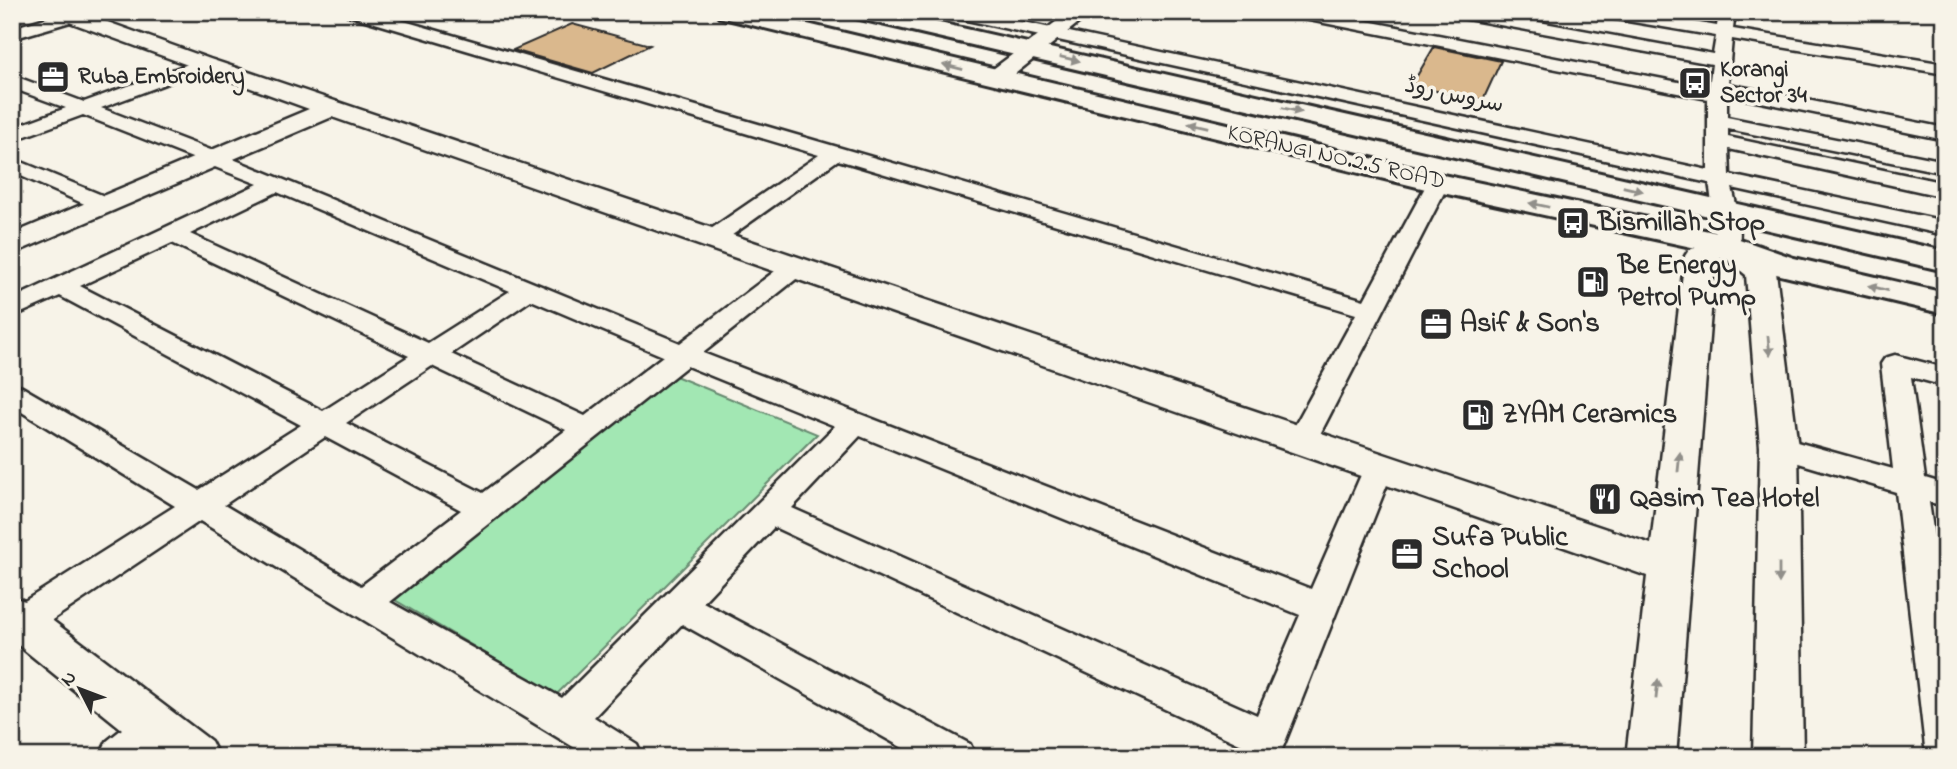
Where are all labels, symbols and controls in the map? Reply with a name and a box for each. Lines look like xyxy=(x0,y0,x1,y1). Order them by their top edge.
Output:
one-way arrow xyxy=(1059,54,1081,65)
place label: Korangi Sector 34 xyxy=(1720,54,1807,113)
office icon: Ruba Embroidery xyxy=(34,58,72,96)
place label: Ruba Embroidery xyxy=(78,61,245,96)
one-way arrow xyxy=(942,61,964,72)
bus stop icon: Korangi Sector 34 xyxy=(1676,64,1714,102)
street label: سروس روڈ xyxy=(1401,69,1507,123)
one-way arrow xyxy=(1281,105,1303,116)
street label: KORANGI NO.2.5 ROAD xyxy=(1224,117,1448,199)
one-way arrow xyxy=(1187,120,1209,131)
one-way arrow xyxy=(1622,183,1644,194)
one-way arrow xyxy=(1528,199,1550,210)
place label: Bismillah Stop xyxy=(1596,203,1765,244)
bus stop icon: Bismillah Stop xyxy=(1554,204,1592,242)
place label: Be Energy Petrol Pump xyxy=(1616,246,1756,319)
fuel station icon: Be Energy Petrol Pump xyxy=(1574,263,1612,301)
one-way arrow xyxy=(1867,283,1889,294)
place label: Asif & Son's xyxy=(1460,304,1600,345)
office icon: Asif & Son's xyxy=(1417,305,1455,343)
one-way arrow xyxy=(1764,336,1775,358)
place label: ZYAM Ceramics xyxy=(1502,395,1677,436)
fuel station icon: ZYAM Ceramics xyxy=(1459,396,1497,434)
one-way arrow xyxy=(1674,451,1685,473)
place label: Qasim Tea Hotel xyxy=(1630,479,1820,520)
restaurant icon: Qasim Tea Hotel xyxy=(1586,480,1624,518)
place label: Sufa Public School xyxy=(1432,518,1568,591)
office icon: Sufa Public School xyxy=(1388,535,1426,573)
one-way arrow xyxy=(1773,563,1785,585)
north arrow xyxy=(46,654,116,724)
text: N xyxy=(55,665,84,693)
one-way arrow xyxy=(1652,678,1663,700)

